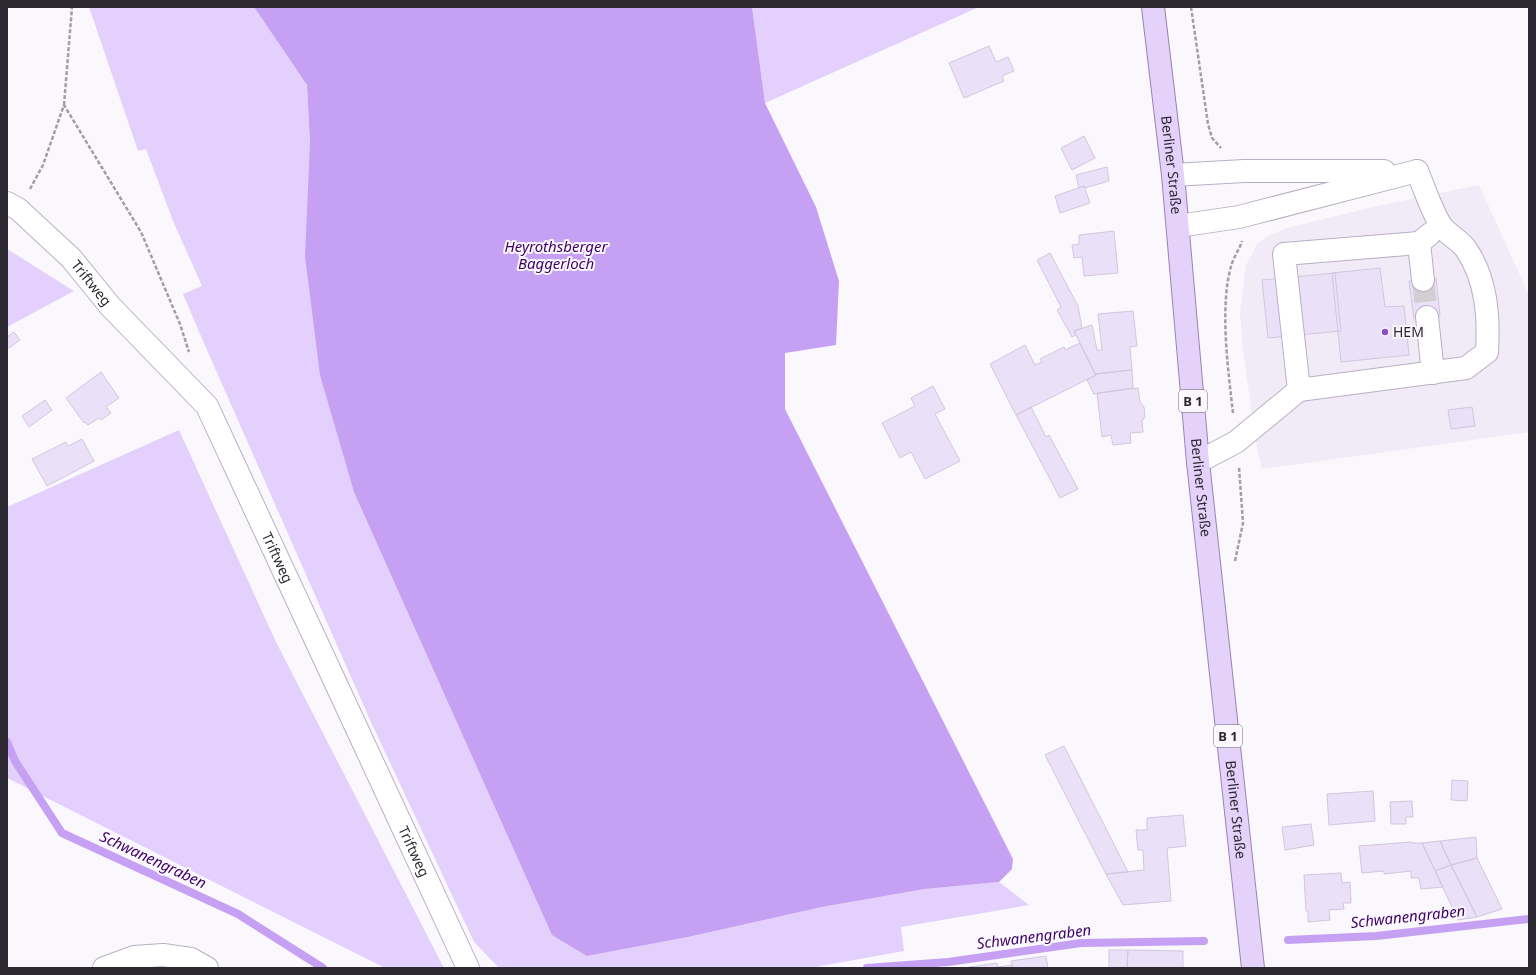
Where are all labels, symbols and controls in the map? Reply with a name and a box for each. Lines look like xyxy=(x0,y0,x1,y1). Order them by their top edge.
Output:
street label: Berliner Straße xyxy=(1157,115,1186,215)
water label: Heyrothsberger Baggerloch xyxy=(505,236,608,273)
street label: Triftweg xyxy=(67,256,116,310)
place label: HEM xyxy=(1393,322,1424,341)
marker: HEM xyxy=(1380,327,1390,337)
road number: B 1 xyxy=(1179,390,1207,412)
street label: Berliner Straße xyxy=(1187,437,1216,538)
street label: Triftweg xyxy=(258,529,298,586)
road number: B 1 xyxy=(1214,725,1242,747)
street label: Berliner Straße xyxy=(1221,759,1251,860)
street label: Triftweg xyxy=(394,823,434,880)
water label: Schwanengraben xyxy=(97,826,210,892)
water label: Schwanengraben xyxy=(1350,900,1466,932)
water label: Schwanengraben xyxy=(976,919,1092,953)

